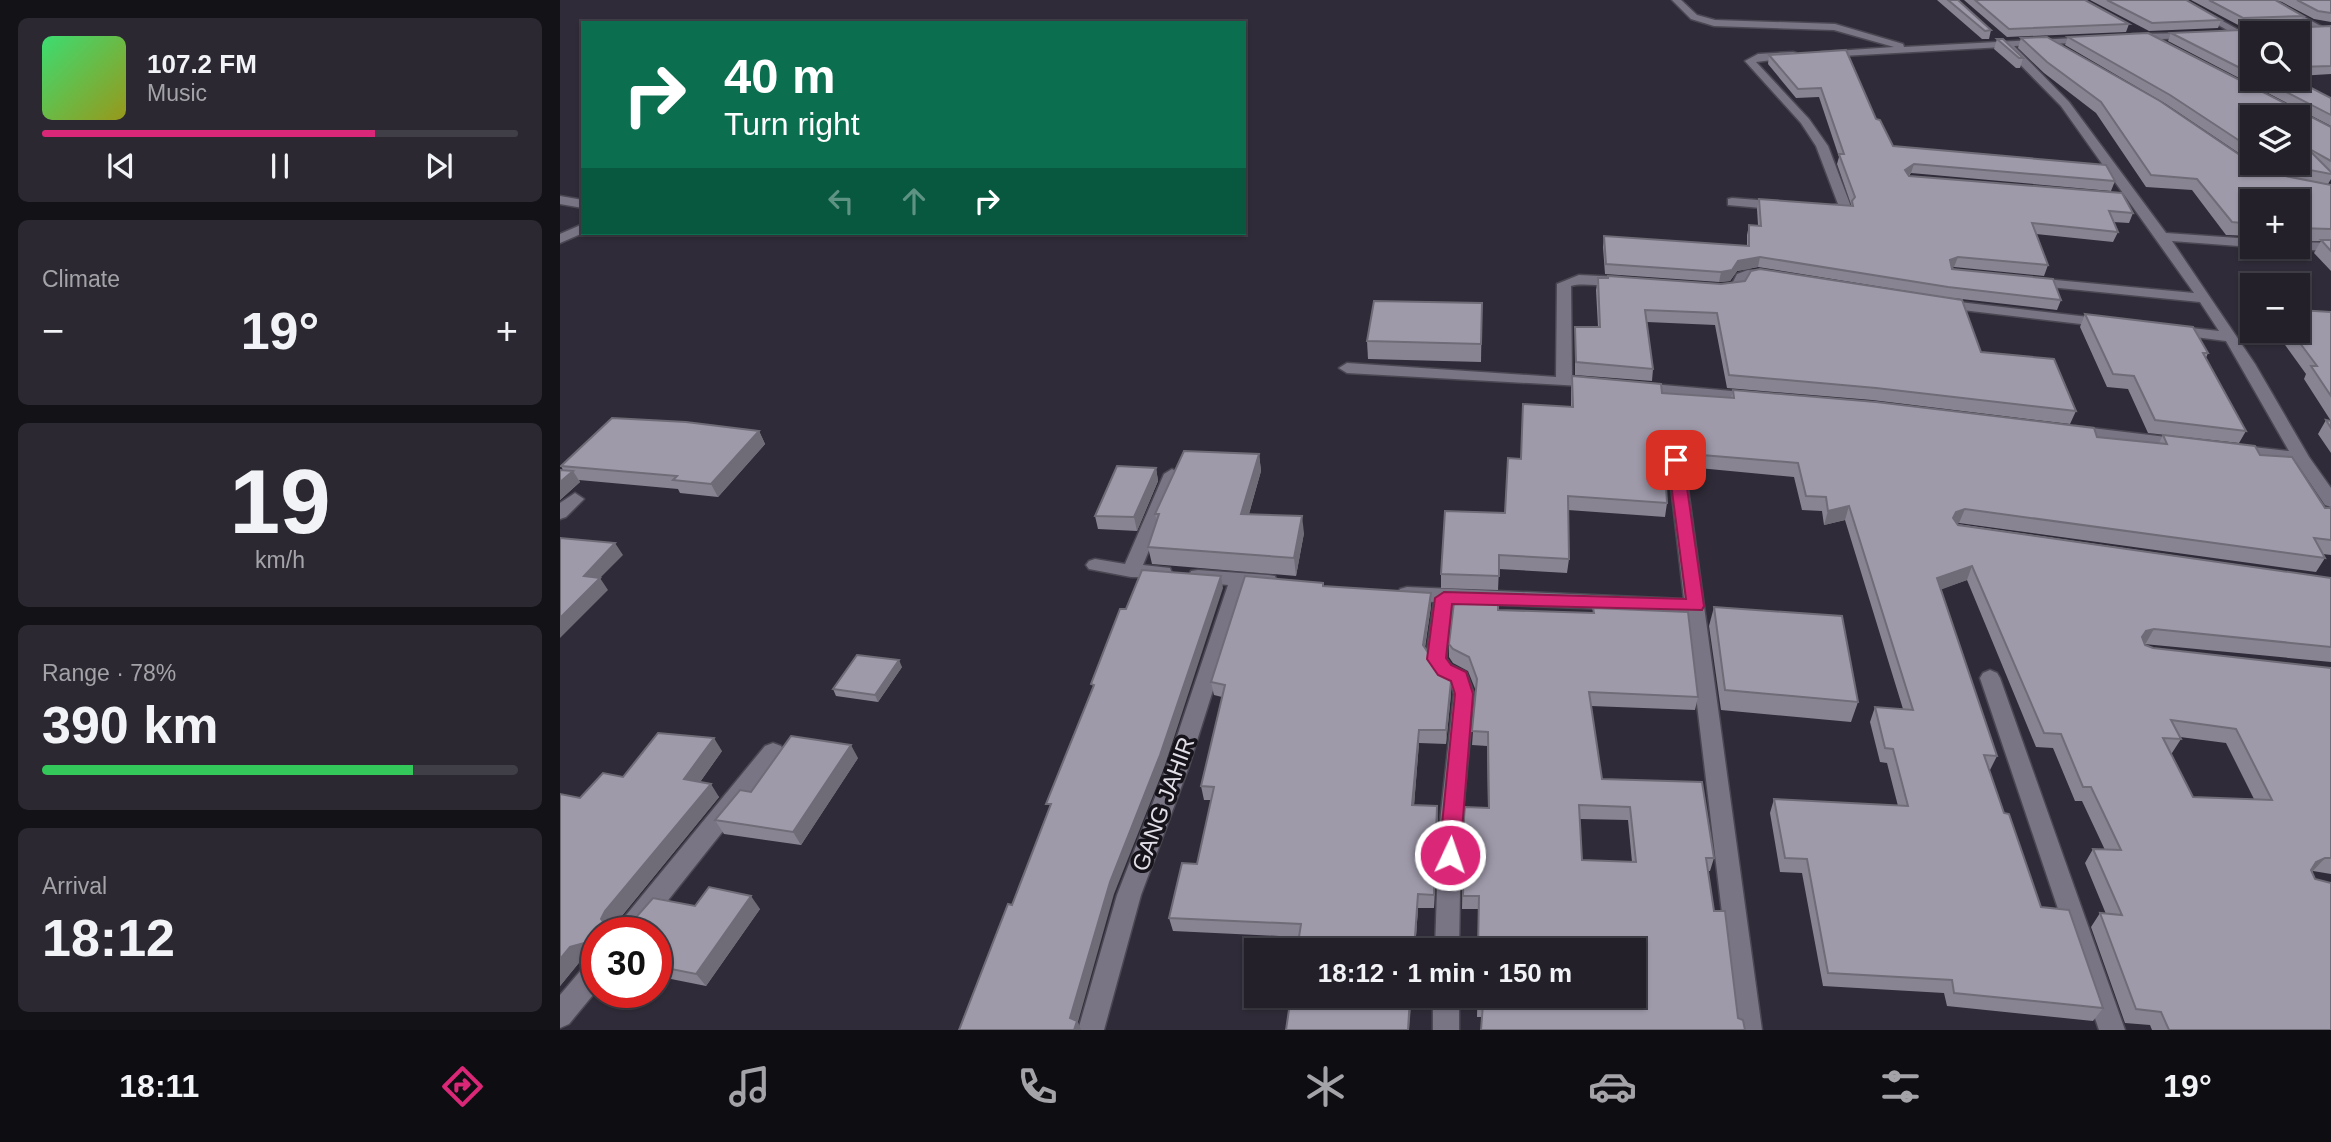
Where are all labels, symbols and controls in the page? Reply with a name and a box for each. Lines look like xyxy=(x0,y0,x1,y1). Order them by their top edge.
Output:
map controls xyxy=(2240,21,2310,343)
button: search xyxy=(2240,21,2310,91)
text: 107.2 FM xyxy=(147,49,257,79)
icon: right xyxy=(609,49,700,140)
text: 40 m xyxy=(724,49,836,103)
text: Music xyxy=(147,80,207,106)
button: layers xyxy=(2240,105,2310,175)
text: Turn right xyxy=(724,106,860,142)
icon: previous xyxy=(102,147,140,185)
icon: pause xyxy=(261,147,299,185)
icon: next xyxy=(420,147,458,185)
icon: left xyxy=(822,182,860,220)
icon: ahead xyxy=(895,182,933,220)
icon: right xyxy=(968,182,1006,220)
button: + xyxy=(2240,189,2310,259)
text: Climate xyxy=(42,266,120,292)
button: − xyxy=(2240,273,2310,343)
text: 19° xyxy=(241,302,319,360)
text: − xyxy=(42,310,64,352)
text: + xyxy=(496,310,518,352)
pin xyxy=(1646,430,1706,490)
icon: arrive xyxy=(1657,441,1695,479)
text: 19 xyxy=(229,451,331,552)
text: km/h xyxy=(255,547,305,573)
text: Range · 78% xyxy=(42,660,176,686)
text: 390 km xyxy=(42,696,218,754)
street label: GANG JAHIR xyxy=(1127,734,1199,874)
position arrow xyxy=(1413,818,1487,892)
text: Arrival xyxy=(42,873,107,899)
text: 18:12 xyxy=(42,909,175,967)
speed limit sign: 30 xyxy=(581,917,672,1008)
text: 18:12 · 1 min · 150 m xyxy=(1318,958,1572,988)
icon: directions xyxy=(438,1062,487,1111)
icon: music xyxy=(725,1062,774,1111)
icon: phone xyxy=(1013,1062,1062,1111)
icon: climate xyxy=(1301,1062,1350,1111)
icon: car xyxy=(1588,1062,1637,1111)
icon: filters xyxy=(1876,1062,1925,1111)
text: 18:11 xyxy=(119,1068,199,1104)
text: 19° xyxy=(2163,1068,2212,1104)

